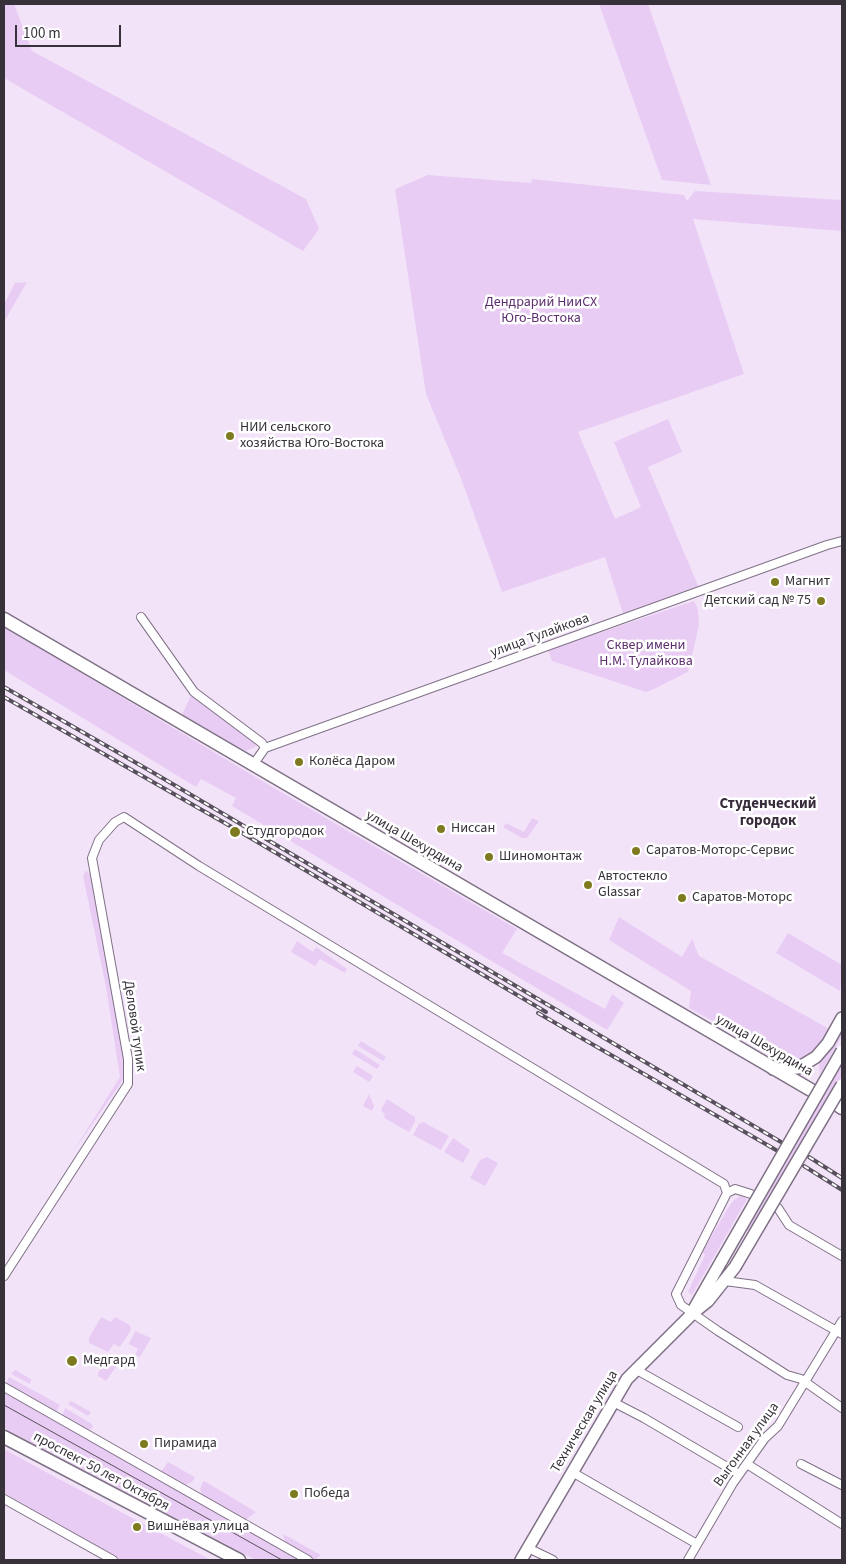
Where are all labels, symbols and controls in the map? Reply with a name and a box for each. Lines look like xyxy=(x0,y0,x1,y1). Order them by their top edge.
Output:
scale bar xyxy=(18,15,124,47)
text: 100 m xyxy=(23,23,61,44)
park label: Дендрарий НииСХ Юго-Востока xyxy=(485,295,597,328)
place label: НИИ сельского хозяйства Юго-Востока xyxy=(240,420,384,452)
marker: НИИ сельского хозяйства Юго-Востока xyxy=(224,430,236,442)
place label: Магнит xyxy=(785,574,830,590)
marker: Магнит xyxy=(769,576,781,588)
place label: Детский сад № 75 xyxy=(704,593,811,609)
marker: Детский сад № 75 xyxy=(815,595,827,607)
street label: улица Тулайкова xyxy=(488,610,592,662)
park label: Сквер имени Н.М. Тулайкова xyxy=(599,638,693,670)
place label: Колёса Даром xyxy=(309,754,395,770)
marker: Колёса Даром xyxy=(293,756,305,768)
district label: Студенческий городок xyxy=(719,796,817,831)
street label: улица Шехурдина xyxy=(362,807,466,877)
place label: Ниссан xyxy=(451,821,495,837)
marker: Ниссан xyxy=(435,823,447,835)
place label: Студгородок xyxy=(246,824,324,840)
marker: Студгородок xyxy=(228,825,242,839)
place label: Саратов-Моторс-Сервис xyxy=(646,843,794,859)
marker: Саратов-Моторс-Сервис xyxy=(630,845,642,857)
place label: Шиномонтаж xyxy=(499,849,582,865)
marker: Шиномонтаж xyxy=(483,851,495,863)
place label: Автостекло Glassar xyxy=(598,869,668,902)
marker: Автостекло Glassar xyxy=(582,879,594,891)
place label: Саратов-Моторс xyxy=(692,890,792,906)
marker: Саратов-Моторс xyxy=(676,892,688,904)
street label: Деловой тупик xyxy=(119,979,149,1073)
street label: улица Шехурдина xyxy=(712,1011,816,1081)
place label: Медгард xyxy=(83,1353,135,1369)
marker: Медгард xyxy=(65,1354,79,1368)
street label: Техническая улица xyxy=(548,1368,622,1476)
street label: Выгонная улица xyxy=(711,1400,783,1490)
street label: проспект 50 лет Октября xyxy=(30,1429,172,1515)
place label: Пирамида xyxy=(154,1436,217,1452)
marker: Пирамида xyxy=(138,1438,150,1450)
place label: Победа xyxy=(304,1486,350,1502)
marker: Победа xyxy=(288,1488,300,1500)
place label: Вишнёвая улица xyxy=(147,1519,249,1535)
marker: Вишнёвая улица xyxy=(131,1521,143,1533)

